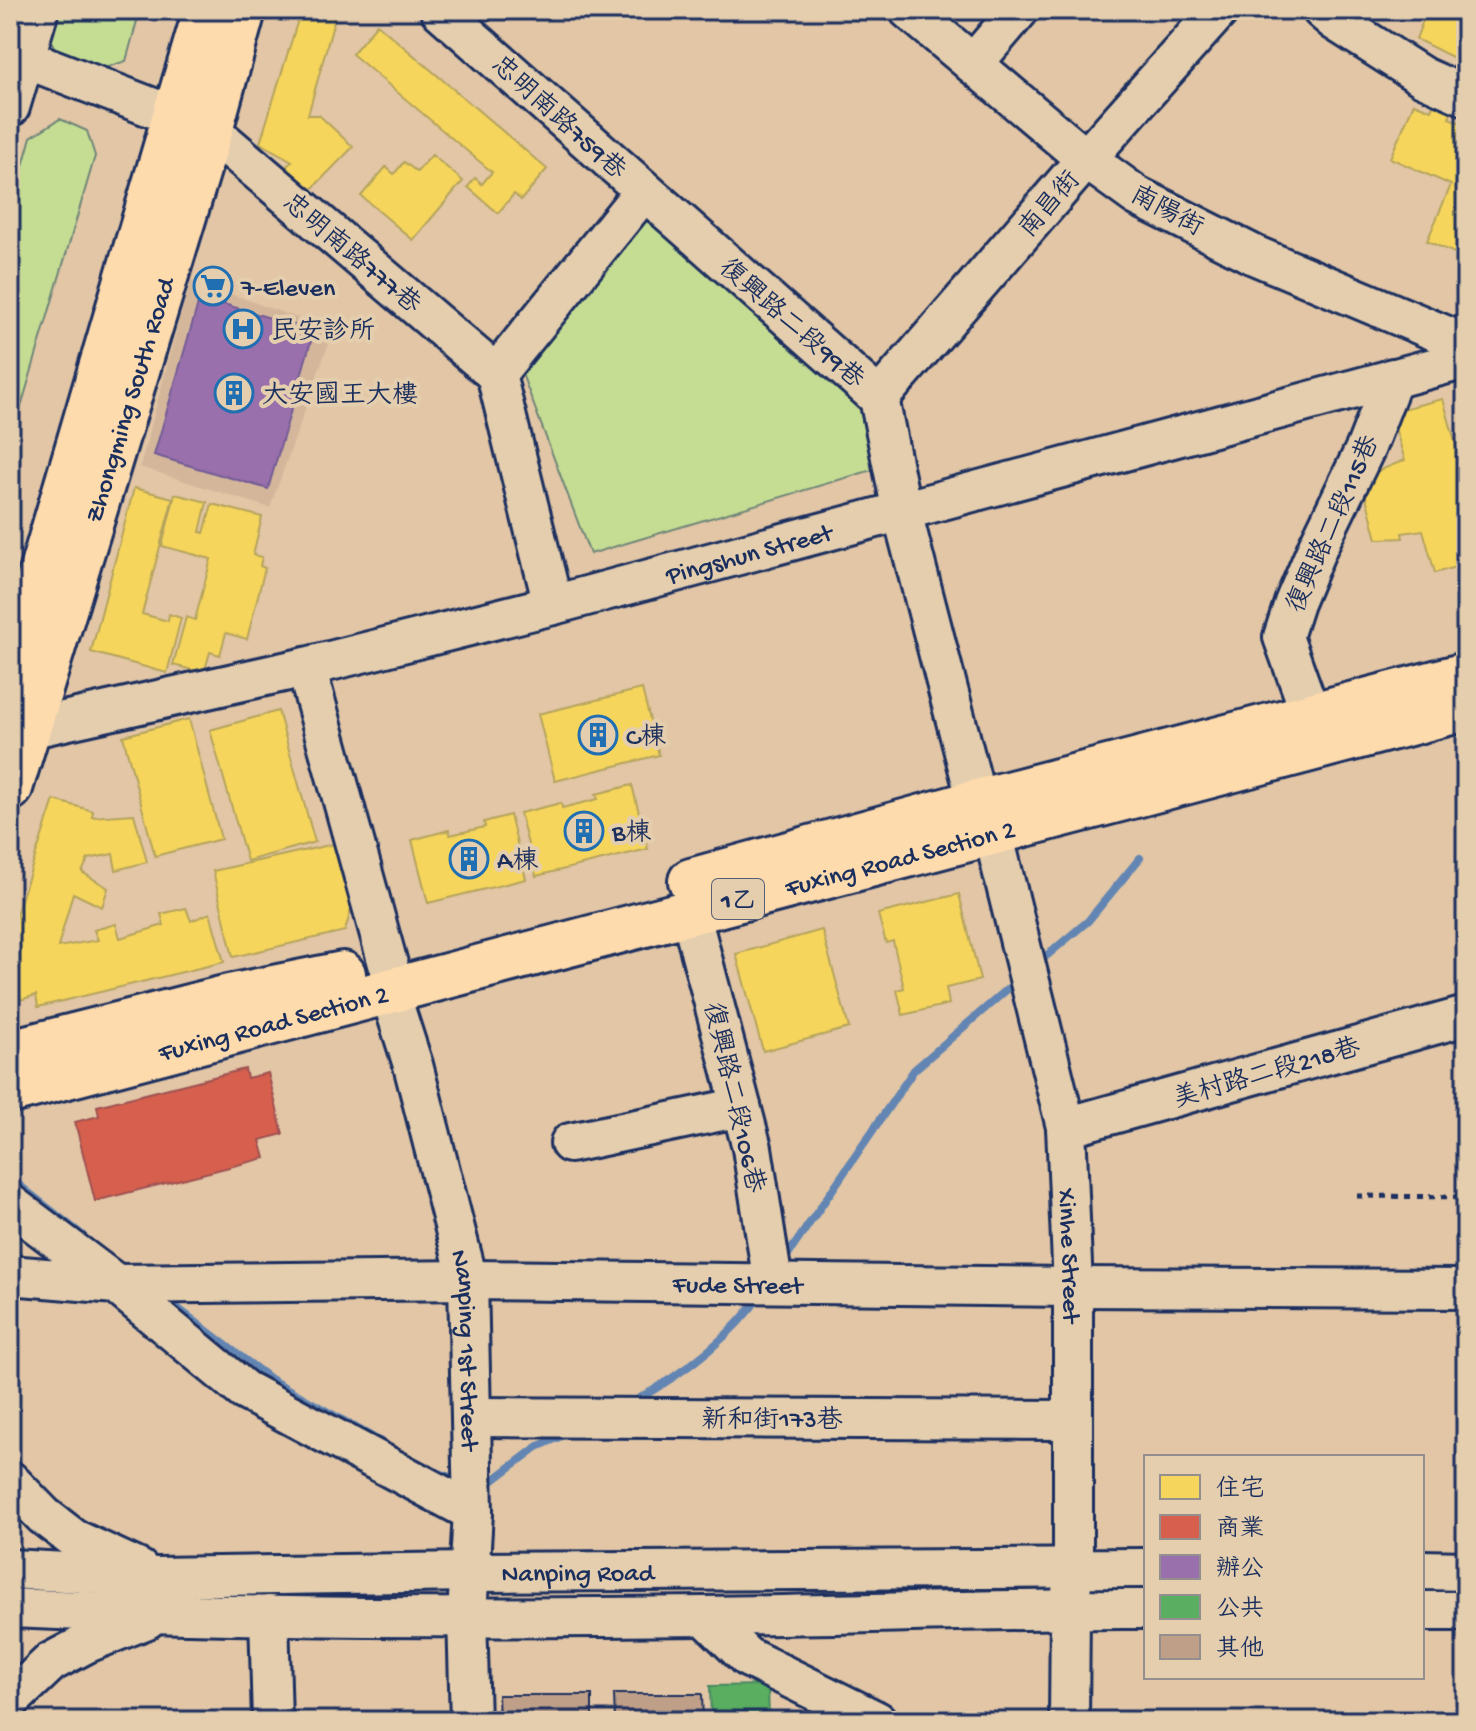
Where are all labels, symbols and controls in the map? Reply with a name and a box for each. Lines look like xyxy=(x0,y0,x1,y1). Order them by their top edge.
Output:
street label: 忠明南路759巷 xyxy=(483,49,632,188)
street label: 南昌街 xyxy=(1013,165,1089,246)
street label: 南陽街 xyxy=(1124,179,1209,245)
street label: 忠明南路777巷 xyxy=(275,187,427,322)
street label: 復興路二段99巷 xyxy=(711,252,870,397)
supermarket icon: 7-Eleven xyxy=(192,265,234,307)
street label: Zhongming South Road xyxy=(81,273,185,527)
place label: 7-Eleven xyxy=(240,275,336,306)
hospital icon: 民安診所 xyxy=(222,308,264,350)
place label: 民安診所 xyxy=(271,316,375,349)
building icon: 大安國王大樓 xyxy=(213,372,255,414)
place label: 大安國王大樓 xyxy=(262,380,418,413)
street label: 復興路二段115巷 xyxy=(1280,431,1388,618)
street label: Pingshun Street xyxy=(662,519,838,594)
building icon: C棟 xyxy=(577,714,619,756)
place label: C棟 xyxy=(626,722,666,755)
building icon: B棟 xyxy=(563,810,605,852)
street label: Fuxing Road Section 2 xyxy=(782,816,1019,907)
place label: B棟 xyxy=(611,818,651,851)
building icon: A棟 xyxy=(448,838,490,880)
place label: A棟 xyxy=(497,846,538,879)
road number: 1乙 xyxy=(712,879,764,919)
street label: Fuxing Road Section 2 xyxy=(155,981,393,1071)
street label: 復興路二段106巷 xyxy=(695,999,771,1196)
street label: 美村路二段218巷 xyxy=(1169,1032,1365,1117)
street label: Xinhe Street xyxy=(1049,1187,1084,1325)
street label: Nanping 1st Street xyxy=(441,1247,483,1453)
street label: Fude Street xyxy=(671,1271,805,1304)
street label: 新和街173巷 xyxy=(701,1405,843,1438)
legend xyxy=(1144,1455,1424,1679)
text: 住宅 xyxy=(1216,1475,1264,1505)
text: 商業 xyxy=(1216,1515,1264,1545)
text: 辦公 xyxy=(1216,1556,1264,1585)
street label: Nanping Road xyxy=(502,1560,656,1592)
text: 公共 xyxy=(1216,1595,1264,1625)
text: 其他 xyxy=(1216,1635,1264,1665)

